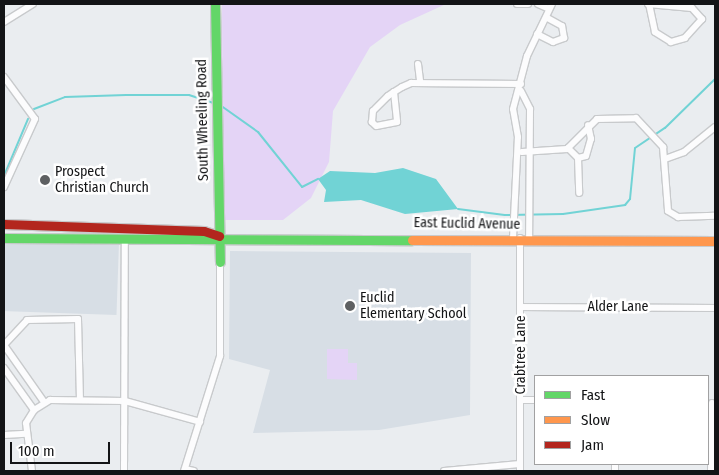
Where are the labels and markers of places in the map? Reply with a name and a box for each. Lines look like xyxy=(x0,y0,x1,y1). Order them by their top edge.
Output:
place label: Prospect Christian Church xyxy=(55,164,149,196)
marker: Prospect Christian Church xyxy=(39,174,51,186)
place label: Euclid Elementary School xyxy=(360,290,467,322)
marker: Euclid Elementary School xyxy=(344,300,356,312)

